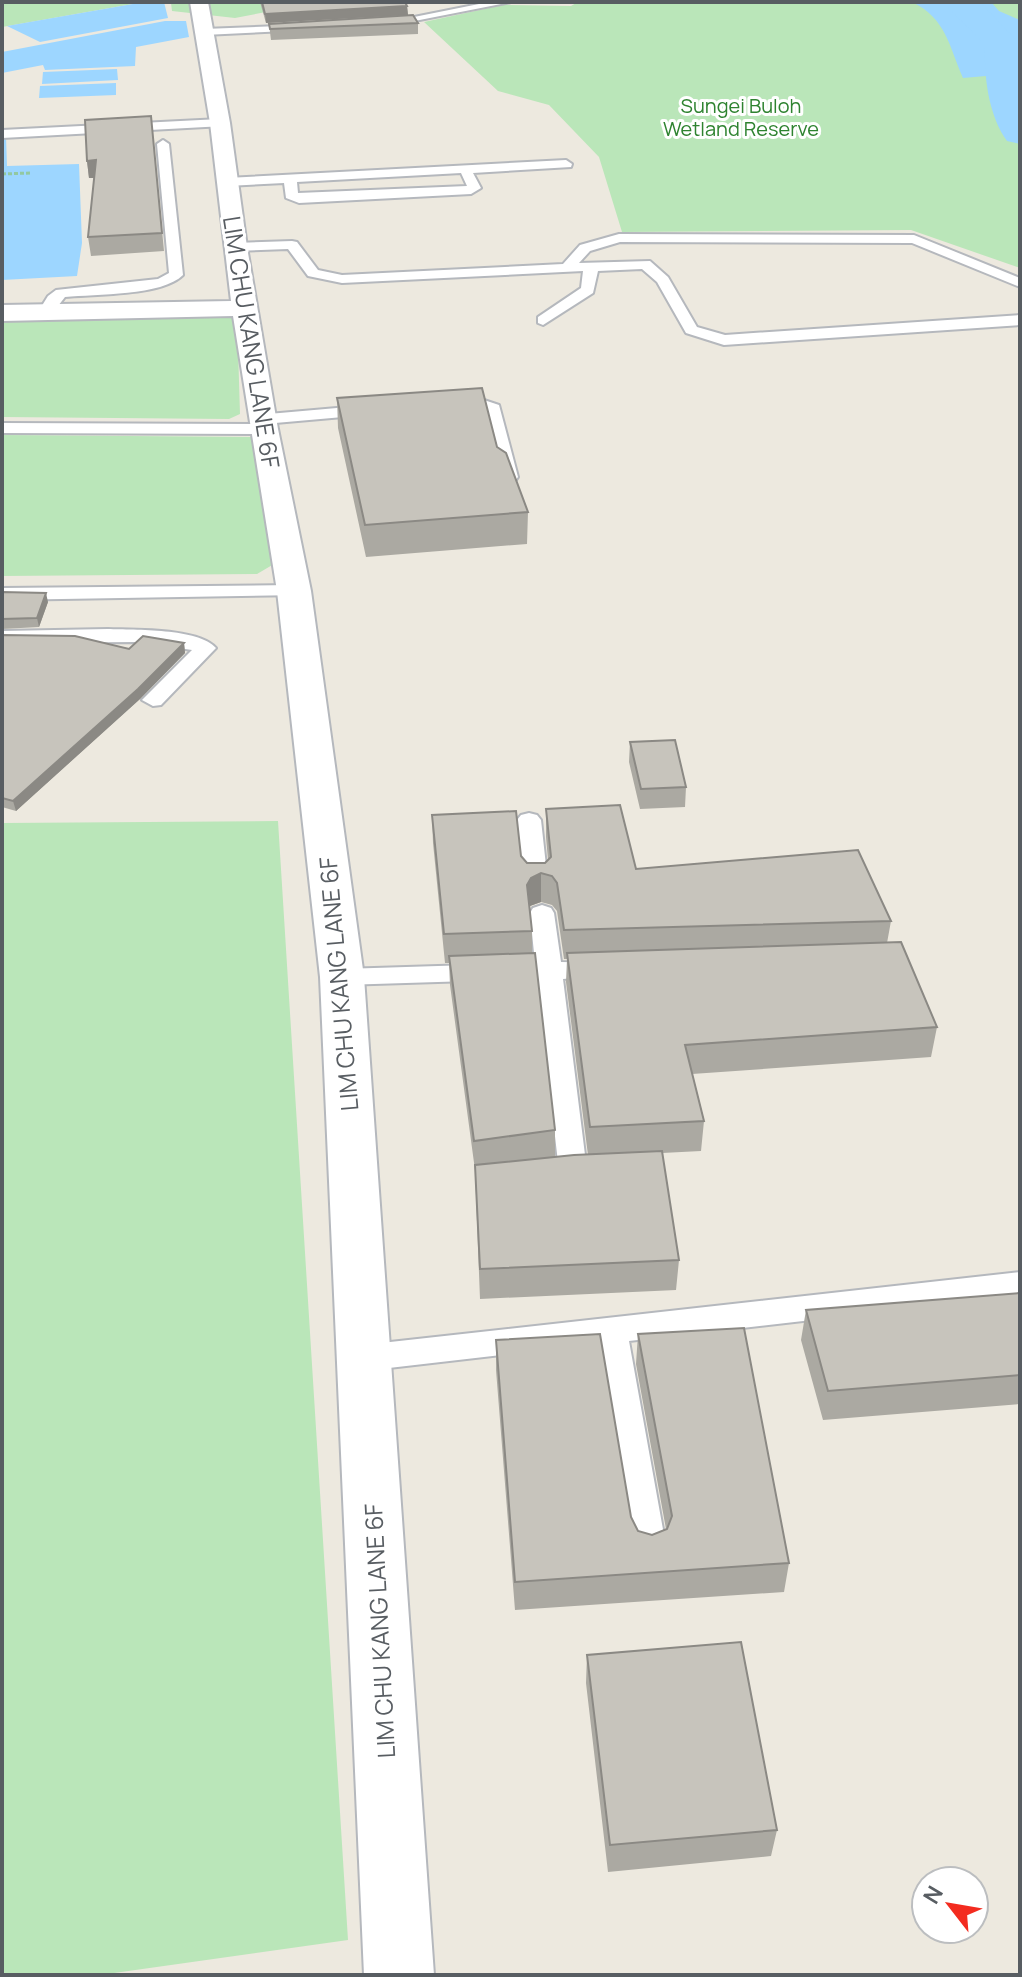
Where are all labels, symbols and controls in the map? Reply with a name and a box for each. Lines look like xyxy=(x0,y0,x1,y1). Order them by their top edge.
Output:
park label: Sungei Buloh Wetland Reserve xyxy=(663,92,819,142)
street label: LIM CHU KANG LANE 6F xyxy=(216,213,288,471)
street label: LIM CHU KANG LANE 6F xyxy=(310,856,366,1112)
street label: LIM CHU KANG LANE 6F xyxy=(356,1503,402,1759)
north arrow xyxy=(910,1865,990,1945)
text: N xyxy=(916,1880,950,1909)

